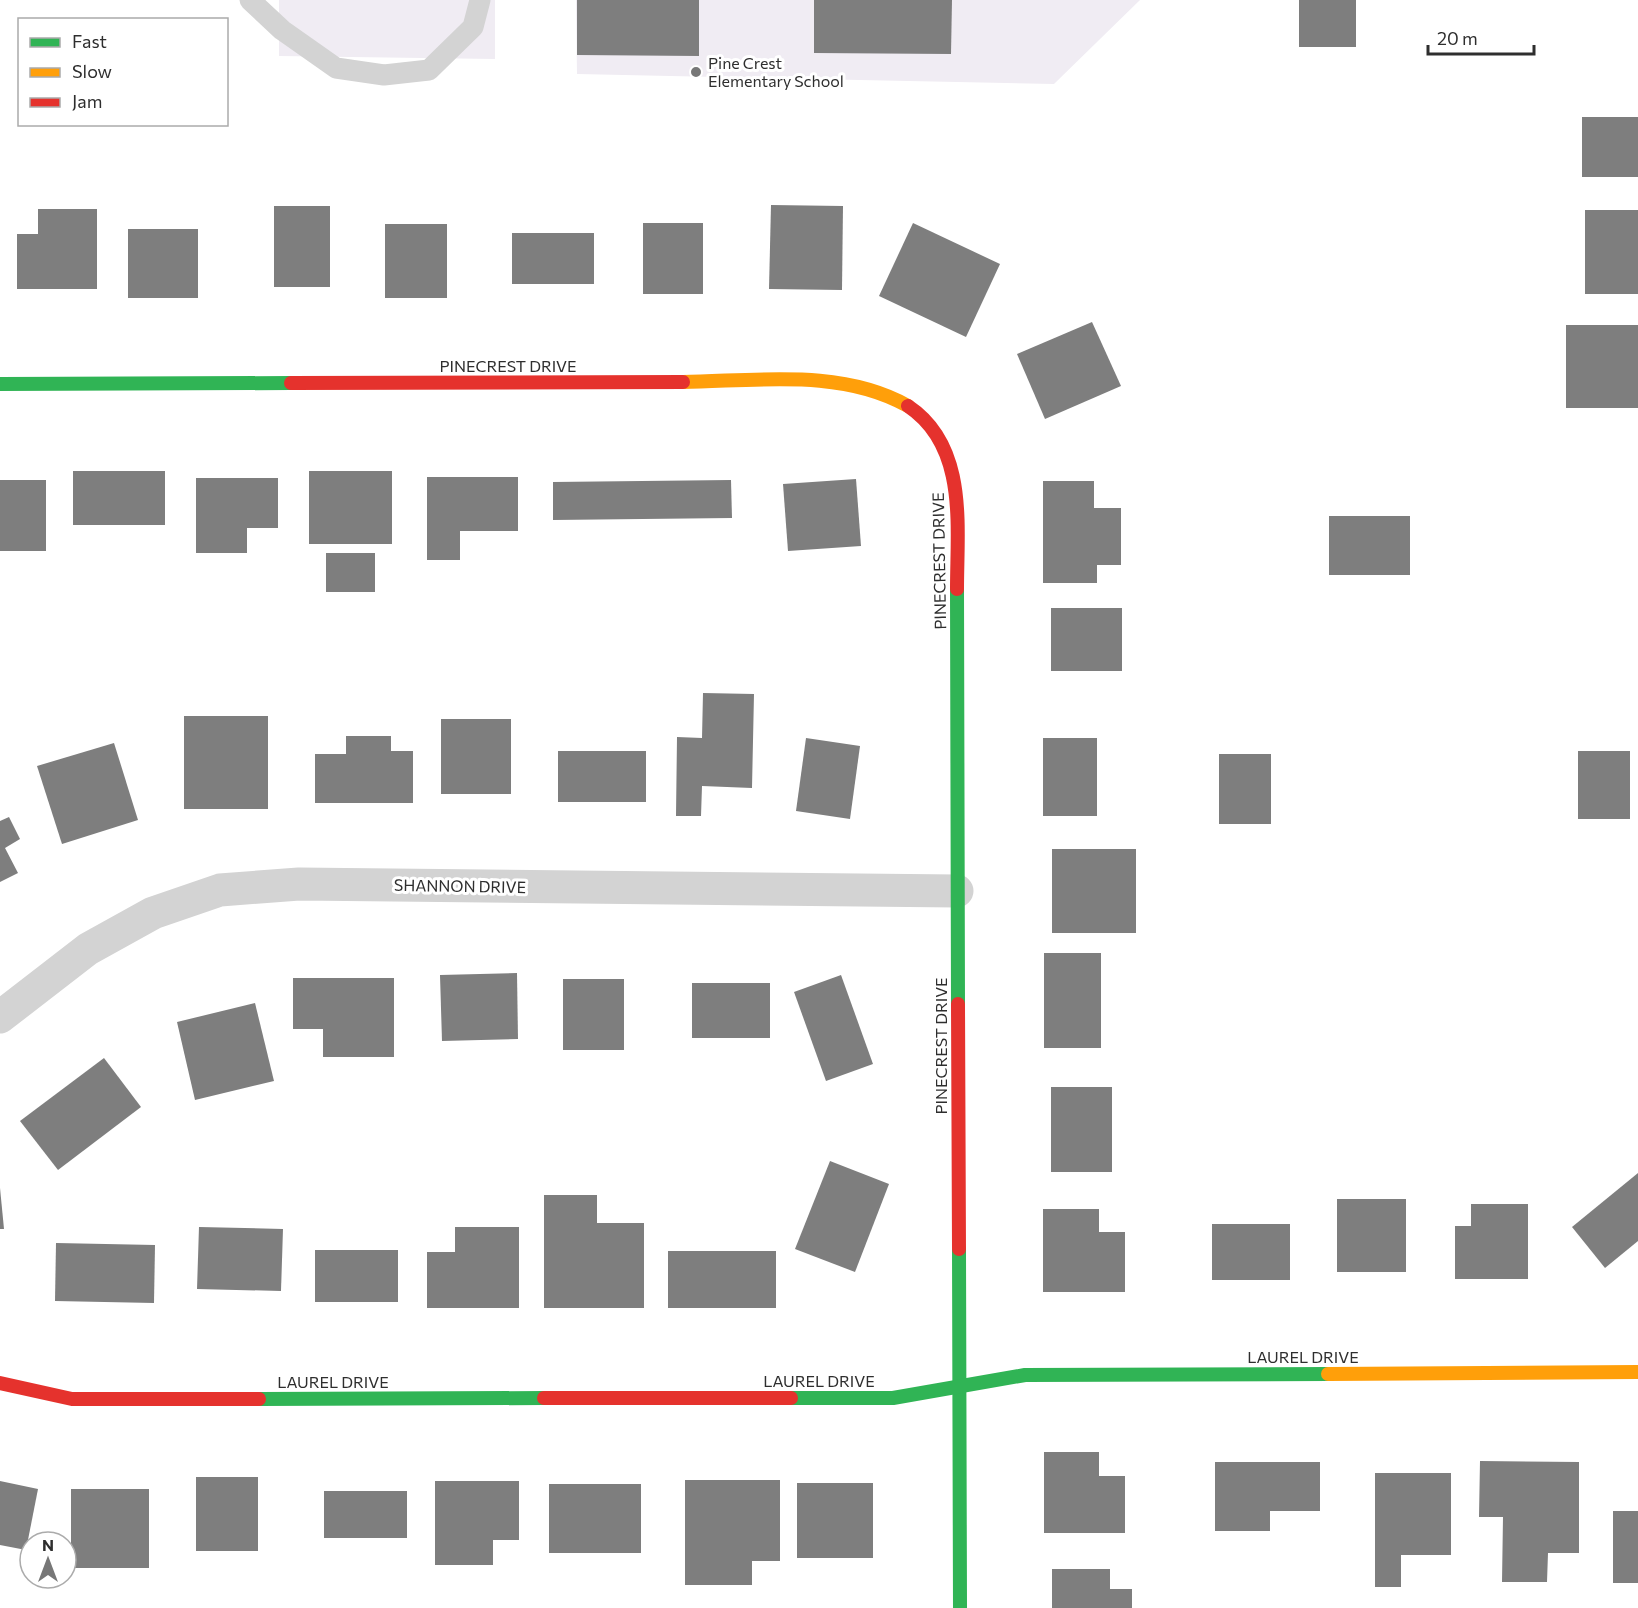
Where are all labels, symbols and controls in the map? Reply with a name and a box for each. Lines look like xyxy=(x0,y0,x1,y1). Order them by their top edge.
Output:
legend xyxy=(18,18,228,126)
scale bar xyxy=(1428,18,1534,56)
text: 20 m xyxy=(1437,27,1478,49)
text: Fast xyxy=(72,30,107,52)
place label: Pine Crest Elementary School xyxy=(708,53,844,90)
text: Slow xyxy=(72,60,112,82)
marker: Pine Crest Elementary School xyxy=(689,65,703,79)
text: Jam xyxy=(72,90,102,112)
street label: PINECREST DRIVE xyxy=(439,356,577,375)
street label: PINECREST DRIVE xyxy=(928,492,949,630)
street label: SHANNON DRIVE xyxy=(394,875,526,896)
street label: PINECREST DRIVE xyxy=(931,977,950,1115)
street label: LAUREL DRIVE xyxy=(1247,1347,1359,1366)
street label: LAUREL DRIVE xyxy=(763,1371,875,1390)
street label: LAUREL DRIVE xyxy=(277,1372,389,1391)
north arrow xyxy=(18,1530,78,1590)
text: N xyxy=(42,1535,54,1554)

